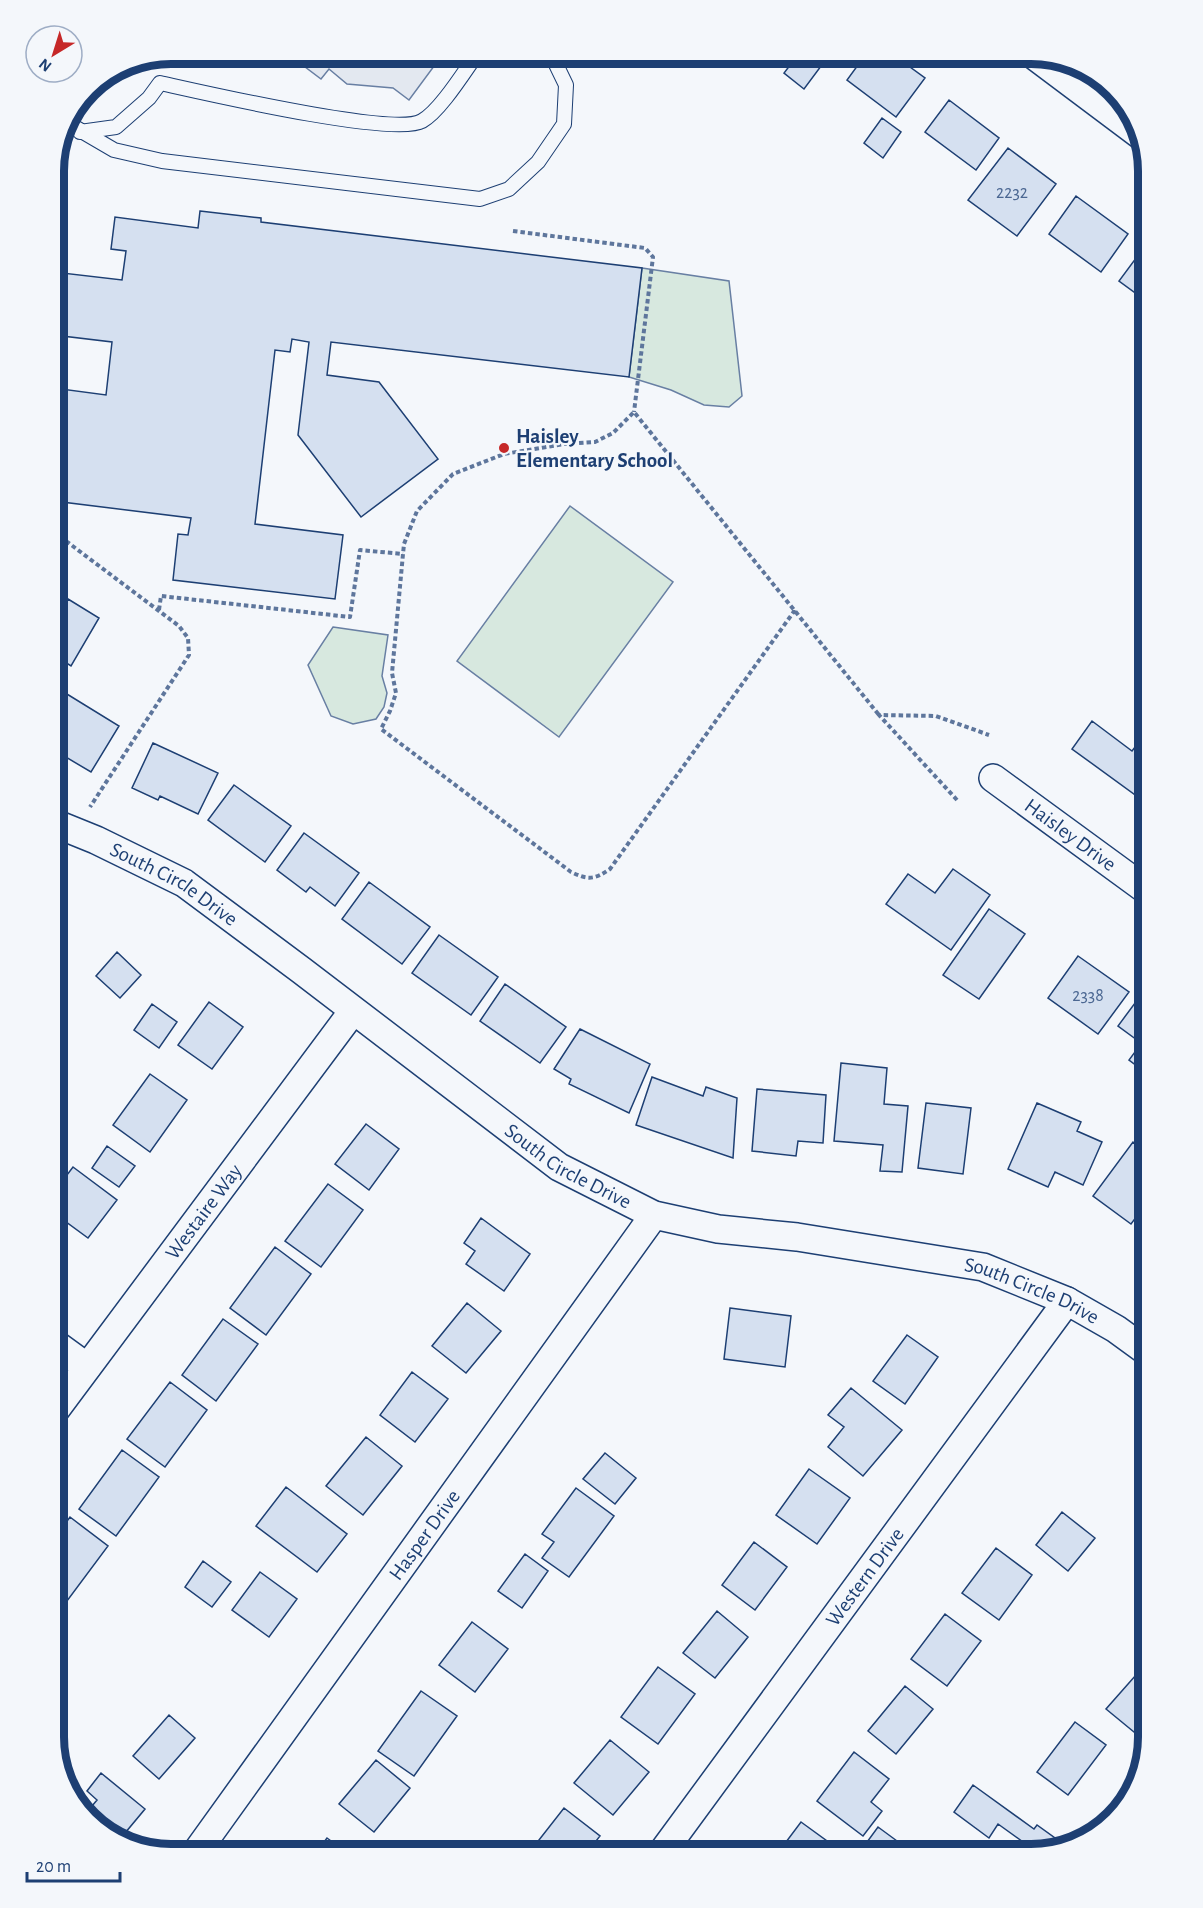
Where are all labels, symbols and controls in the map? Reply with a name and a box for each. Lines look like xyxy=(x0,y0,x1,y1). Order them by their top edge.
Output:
north arrow xyxy=(24,24,84,84)
text: N xyxy=(36,55,55,75)
house number: 2232 xyxy=(996,184,1028,202)
place label: Haisley Elementary School xyxy=(516,426,673,471)
marker: Haisley Elementary School xyxy=(497,441,511,455)
street label: Haisley Drive xyxy=(1021,795,1120,875)
street label: South Circle Drive xyxy=(107,839,241,930)
house number: 2338 xyxy=(1072,987,1104,1005)
street label: South Circle Drive xyxy=(501,1120,635,1213)
street label: Westaire Way xyxy=(162,1160,246,1263)
street label: South Circle Drive xyxy=(963,1254,1103,1328)
street label: Hasper Drive xyxy=(385,1486,464,1584)
street label: Western Drive xyxy=(822,1524,908,1630)
scale bar xyxy=(27,1845,120,1883)
text: 20 m xyxy=(36,1858,71,1876)

